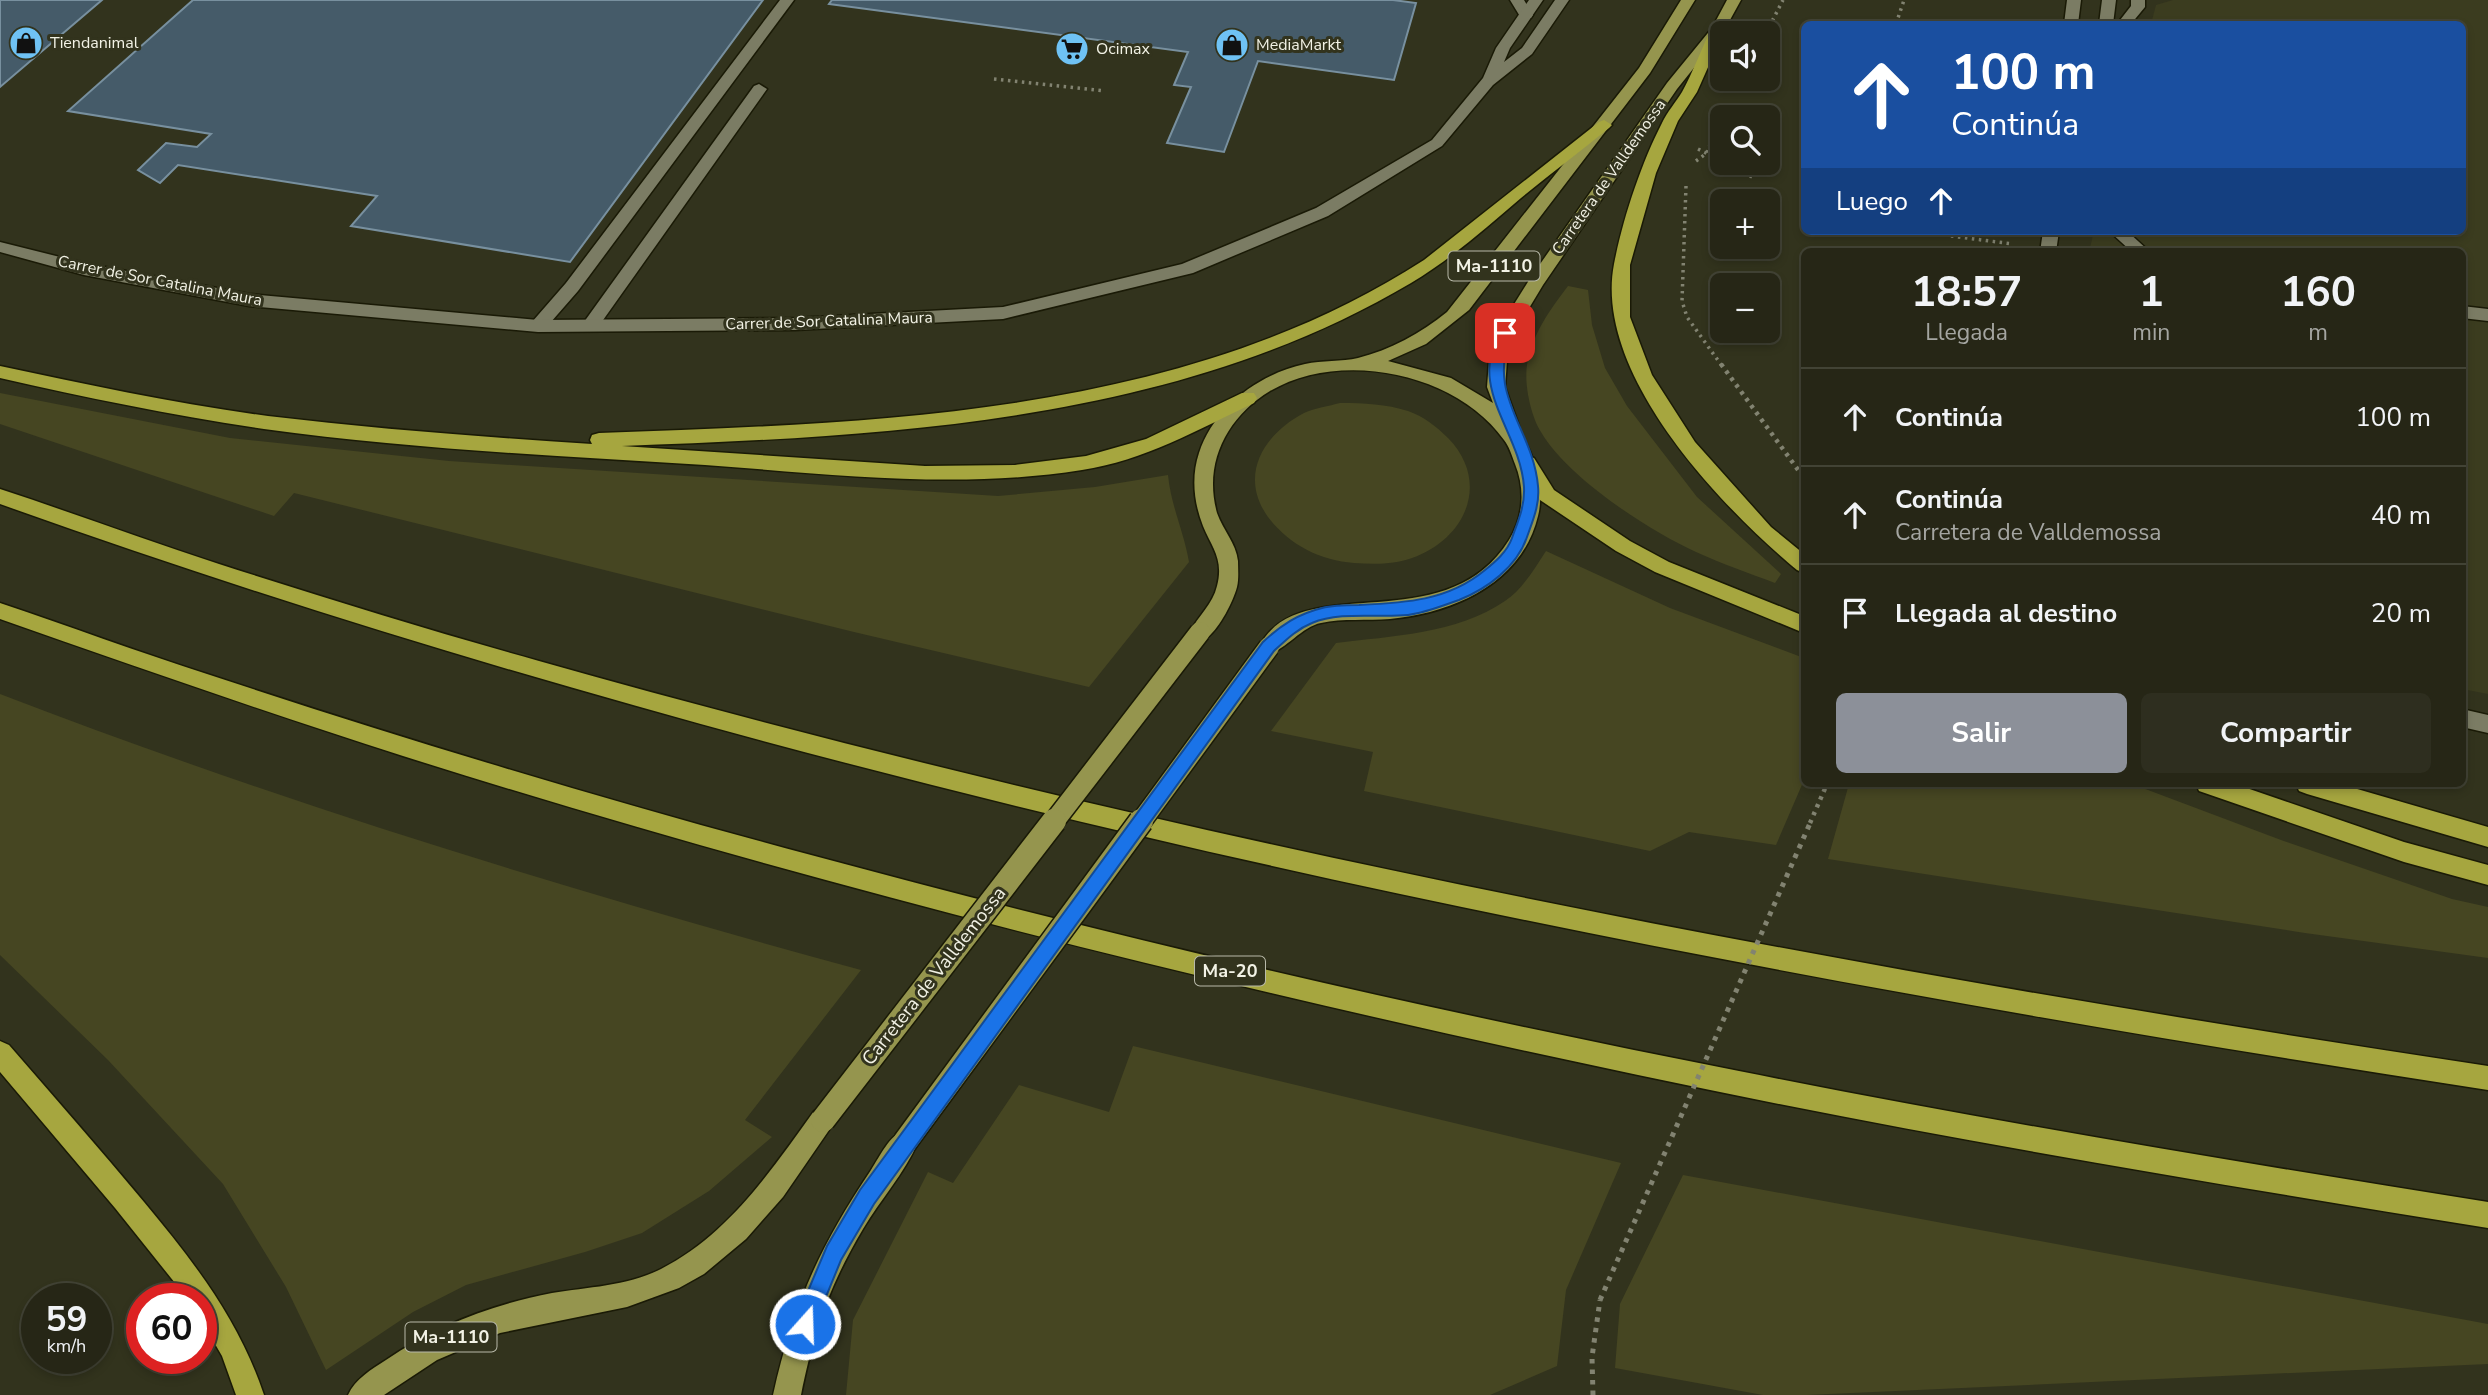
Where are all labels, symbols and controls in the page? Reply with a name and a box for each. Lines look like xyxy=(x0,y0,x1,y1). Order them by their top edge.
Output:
map controls xyxy=(1710,21,1780,343)
button: sound xyxy=(1710,21,1780,91)
shop icon: Tiendanimal xyxy=(7,24,45,62)
shop icon: MediaMarkt xyxy=(1213,26,1251,64)
supermarket icon: Ocimax xyxy=(1053,30,1091,68)
place label: Tiendanimal xyxy=(50,32,139,54)
place label: MediaMarkt xyxy=(1256,34,1341,56)
place label: Ocimax xyxy=(1096,38,1151,60)
text: 100 m xyxy=(1951,39,2095,106)
icon: ahead xyxy=(1836,49,1927,140)
street label: Carretera de Valldemossa xyxy=(1547,95,1671,259)
text: Continúa xyxy=(1951,103,2079,146)
button: search xyxy=(1710,105,1780,175)
icon: ahead xyxy=(1922,182,1960,220)
text: Luego xyxy=(1836,184,1908,219)
button: + xyxy=(1710,189,1780,259)
street label: Carrer de Sor Catalina Maura xyxy=(56,250,264,312)
road number: Ma-1110 xyxy=(1448,252,1540,280)
text: 18:57 xyxy=(1911,264,2022,321)
text: 1 xyxy=(2139,264,2164,321)
text: 160 xyxy=(2280,264,2356,321)
button: − xyxy=(1710,273,1780,343)
pin xyxy=(1475,303,1535,363)
street label: Carrer de Sor Catalina Maura xyxy=(725,306,933,336)
icon: arrive xyxy=(1486,314,1524,352)
text: Llegada xyxy=(1925,317,2008,348)
text: min xyxy=(2132,317,2170,348)
text: m xyxy=(2308,317,2328,348)
icon: ahead xyxy=(1836,398,1874,436)
text: Continúa xyxy=(1895,400,2003,435)
text: 100 m xyxy=(2355,400,2431,435)
text: Continúa xyxy=(1895,482,2003,517)
icon: ahead xyxy=(1836,496,1874,534)
text: 40 m xyxy=(2371,498,2431,533)
text: Carretera de Valldemossa xyxy=(1895,517,2161,548)
icon: arrive xyxy=(1836,594,1874,632)
text: Llegada al destino xyxy=(1895,596,2117,631)
text: 20 m xyxy=(2371,596,2431,631)
button: Salir xyxy=(1836,693,2127,773)
button: Compartir xyxy=(2141,693,2431,773)
street label: Carretera de Valldemossa xyxy=(856,881,1012,1071)
road number: Ma-20 xyxy=(1195,956,1265,986)
speed limit sign: 60 xyxy=(126,1283,217,1374)
position arrow xyxy=(768,1287,842,1361)
text: 59 xyxy=(45,1296,88,1343)
road number: Ma-1110 xyxy=(406,1322,496,1352)
text: km/h xyxy=(47,1334,86,1358)

